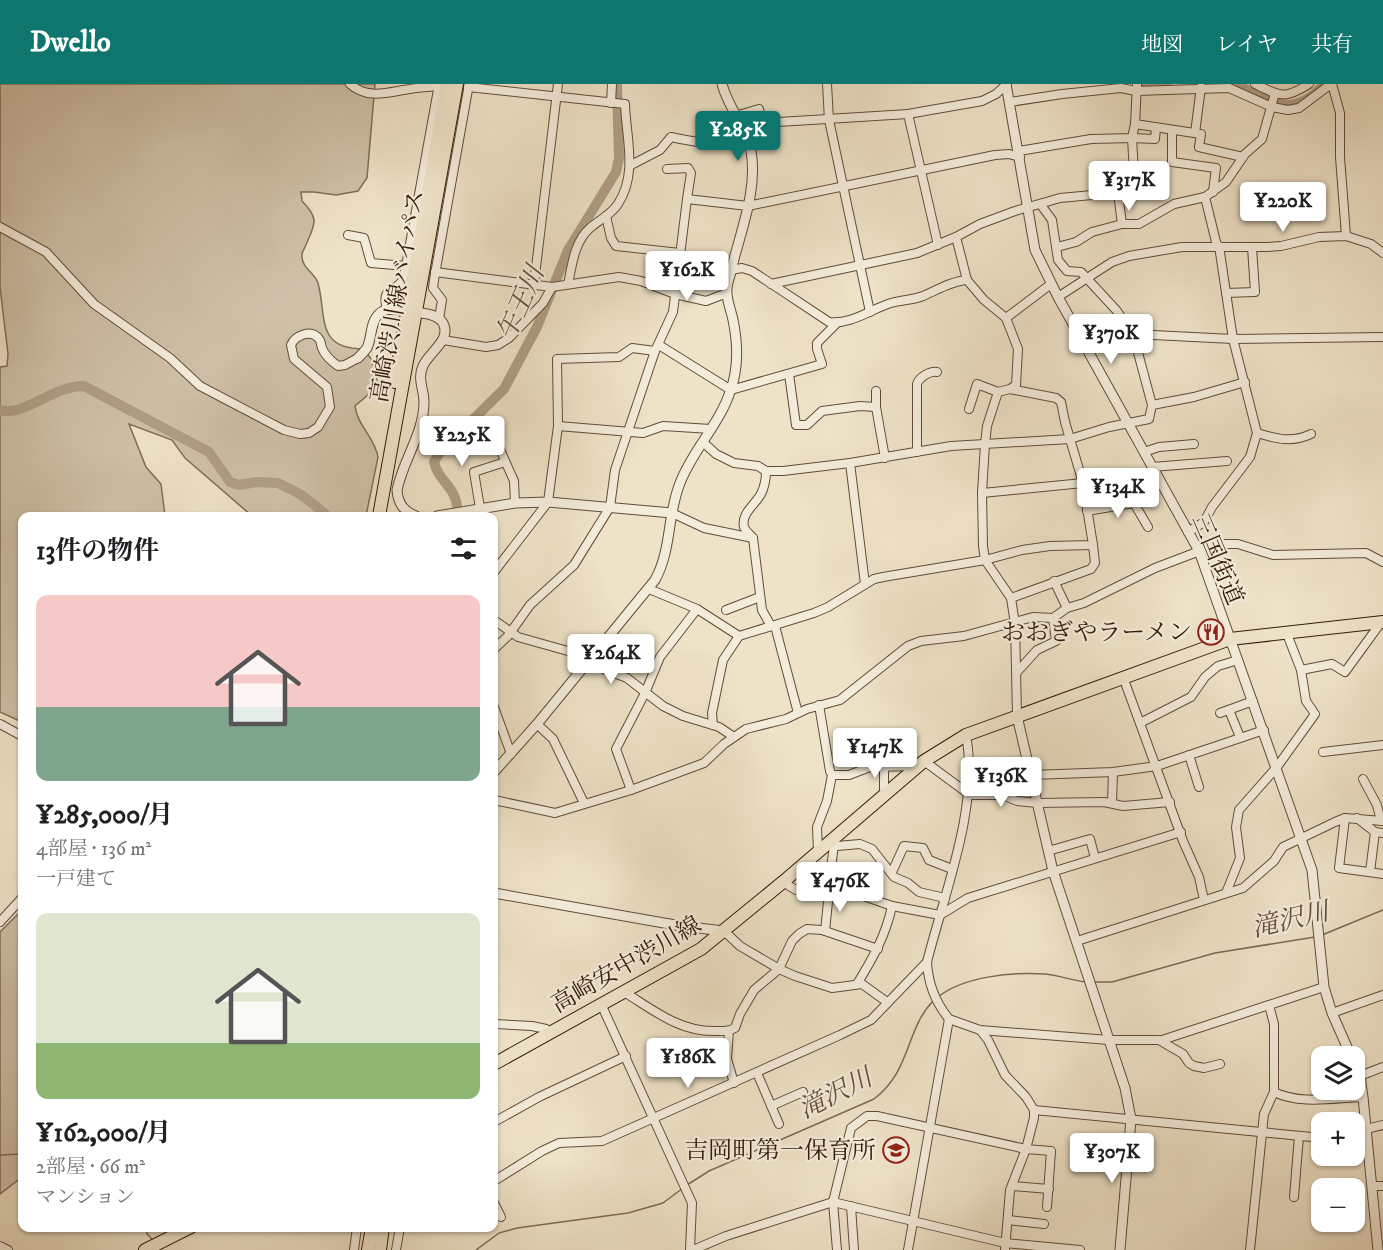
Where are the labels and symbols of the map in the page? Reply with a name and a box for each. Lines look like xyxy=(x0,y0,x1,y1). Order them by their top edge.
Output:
pin: ¥285K xyxy=(696,111,780,162)
pin: ¥317K xyxy=(1087,161,1171,212)
pin: ¥220K xyxy=(1241,182,1325,233)
street label: 高崎渋川線バイパス xyxy=(364,187,431,405)
pin: ¥162K xyxy=(645,251,729,302)
water label: 午王川 xyxy=(490,259,554,346)
pin: ¥370K xyxy=(1069,314,1153,365)
pin: ¥225K xyxy=(420,416,504,467)
pin: ¥134K xyxy=(1076,468,1160,519)
street label: 三国街道 xyxy=(1185,509,1250,609)
restaurant icon: おおぎやラーメン xyxy=(1196,617,1226,647)
place label: おおぎやラーメン xyxy=(1001,618,1192,648)
pin: ¥264K xyxy=(569,634,653,685)
pin: ¥147K xyxy=(833,728,917,779)
pin: ¥136K xyxy=(959,757,1043,808)
pin: ¥476K xyxy=(798,862,882,913)
water label: 滝沢川 xyxy=(1249,895,1335,945)
street label: 高崎安中渋川線 xyxy=(546,910,707,1020)
pin: ¥186K xyxy=(646,1038,730,1089)
water label: 滝沢川 xyxy=(793,1061,881,1127)
pin: ¥307K xyxy=(1070,1133,1154,1184)
school or university icon: 吉岡町第一保育所 xyxy=(881,1135,911,1165)
place label: 吉岡町第一保育所 xyxy=(684,1136,876,1166)

